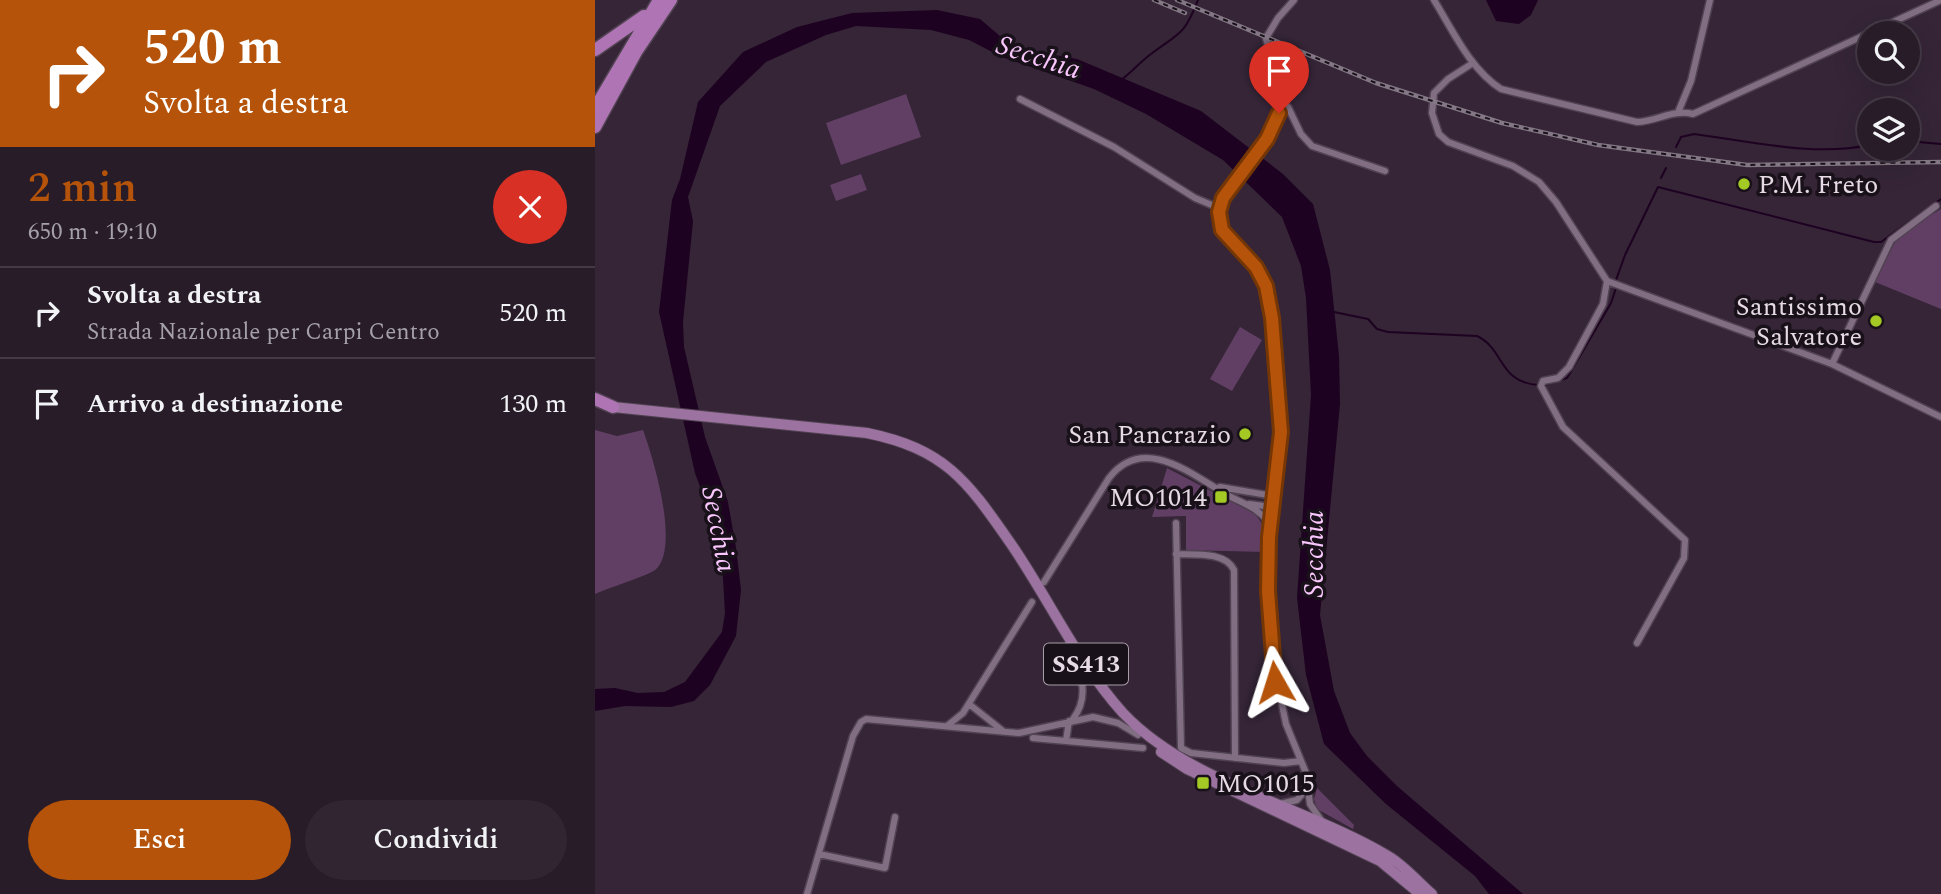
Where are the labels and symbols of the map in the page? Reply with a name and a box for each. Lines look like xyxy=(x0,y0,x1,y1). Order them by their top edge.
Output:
water label: Secchia xyxy=(991,24,1086,91)
pin xyxy=(1249,41,1309,113)
place label: P.M. Freto xyxy=(1758,165,1878,205)
marker: P.M. Freto xyxy=(1736,176,1752,192)
place label: Santissimo Salvatore xyxy=(1736,287,1862,357)
marker: Santissimo Salvatore xyxy=(1868,313,1884,329)
place label: San Pancrazio xyxy=(1068,415,1231,455)
marker: San Pancrazio xyxy=(1237,426,1253,442)
place label: MO1014 xyxy=(1109,478,1207,518)
water label: Secchia xyxy=(689,483,748,576)
marker: MO1014 xyxy=(1213,489,1229,505)
water label: Secchia xyxy=(1293,511,1336,597)
road number: SS413 xyxy=(1044,644,1128,684)
position arrow xyxy=(1238,645,1312,719)
place label: MO1015 xyxy=(1217,764,1315,804)
marker: MO1015 xyxy=(1195,775,1211,791)

